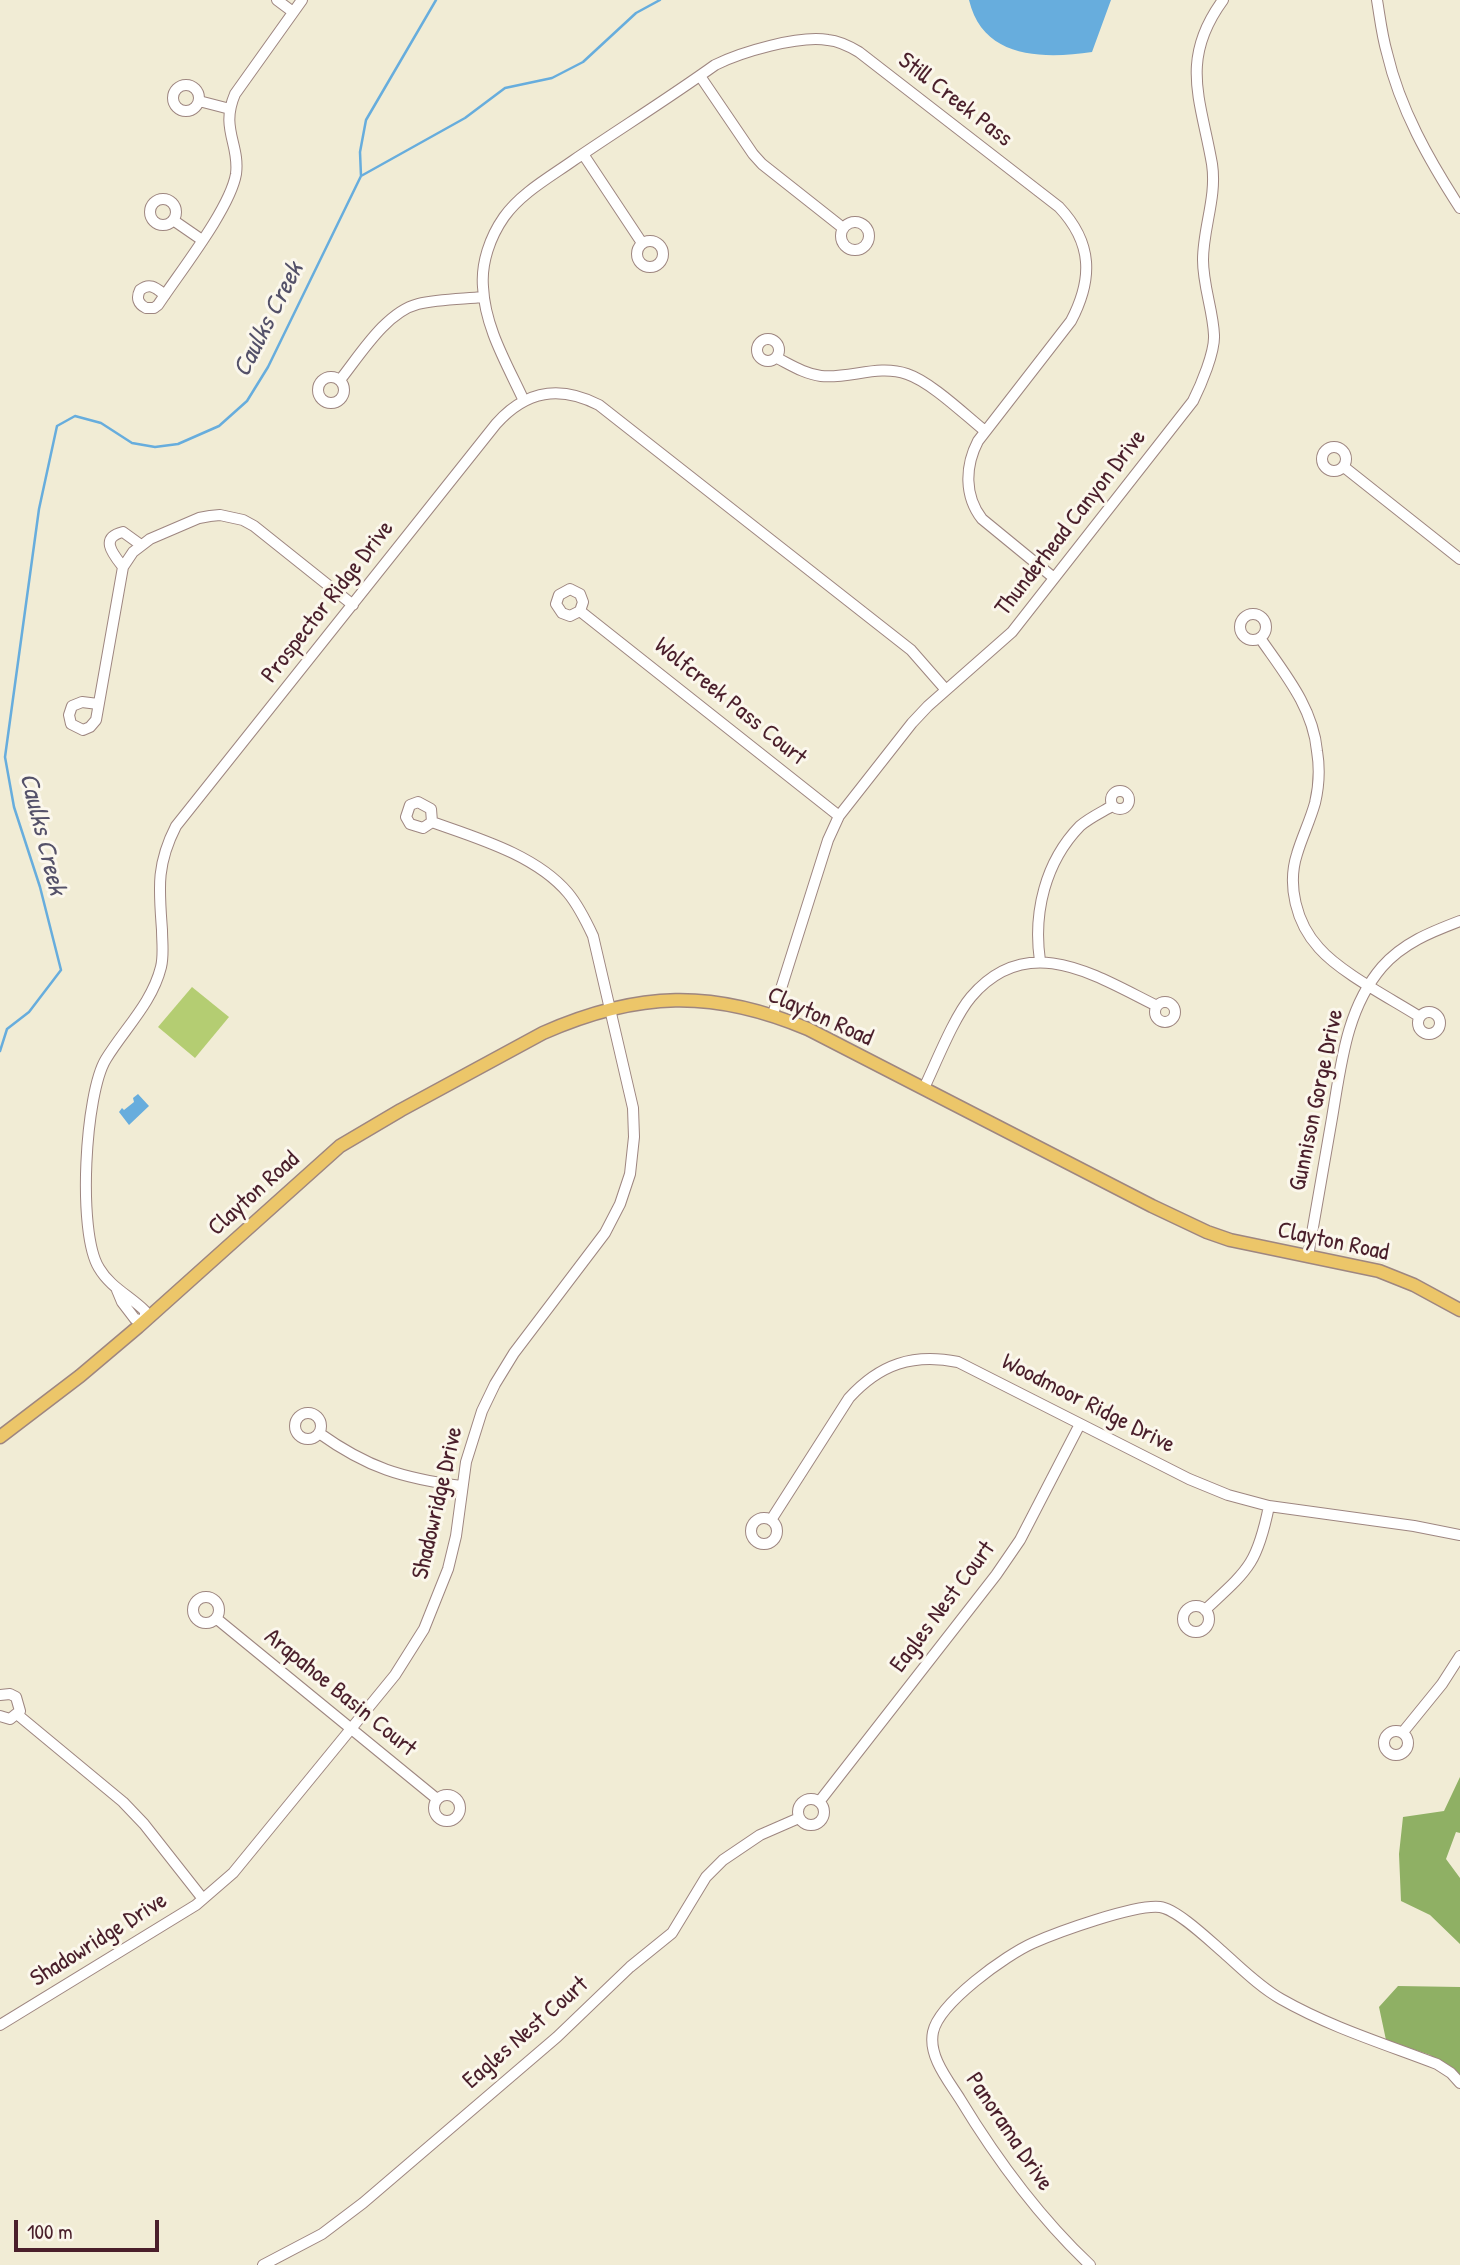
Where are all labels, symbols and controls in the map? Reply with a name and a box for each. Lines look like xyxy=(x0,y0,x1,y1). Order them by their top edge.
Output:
street label: Still Creek Pass xyxy=(892,47,1018,153)
water label: Caulks Creek xyxy=(227,258,311,382)
street label: Thunderhead Canyon Drive xyxy=(989,424,1153,622)
street label: Prospector Ridge Drive xyxy=(256,515,400,689)
street label: Wolfcreek Pass Court xyxy=(648,632,812,772)
water label: Caulks Creek xyxy=(12,770,72,898)
street label: Clayton Road xyxy=(763,981,877,1053)
street label: Gunnison Gorge Drive xyxy=(1284,1007,1350,1193)
street label: Clayton Road xyxy=(202,1146,306,1242)
street label: Clayton Road xyxy=(1275,1216,1391,1268)
street label: Woodmoor Ridge Drive xyxy=(997,1348,1179,1460)
street label: Shadowridge Drive xyxy=(406,1424,470,1582)
street label: Eagles Nest Court xyxy=(884,1536,1002,1678)
street label: Arapahoe Basin Court xyxy=(258,1623,422,1763)
street label: Shadowridge Drive xyxy=(25,1887,173,1993)
street label: Eagles Nest Court xyxy=(457,1971,595,2095)
street label: Panorama Drive xyxy=(959,2067,1059,2197)
scale bar xyxy=(18,2206,163,2250)
text: 100 m xyxy=(27,2217,73,2246)

